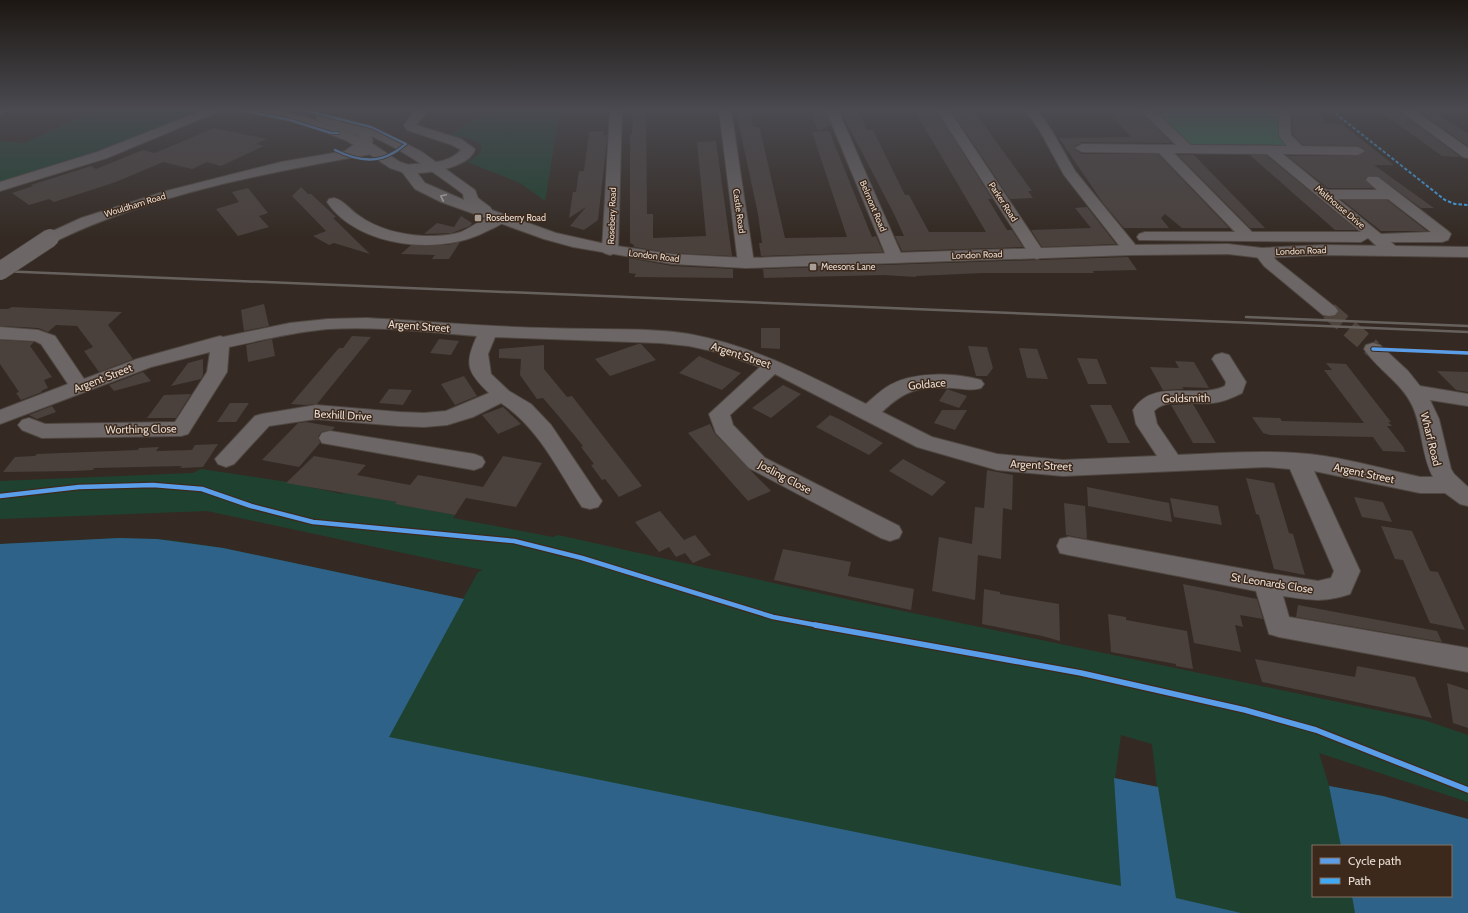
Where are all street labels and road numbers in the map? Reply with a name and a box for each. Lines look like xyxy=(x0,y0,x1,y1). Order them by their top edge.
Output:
street label: Belmont Road xyxy=(858,179,889,233)
street label: Parker Road xyxy=(987,180,1020,224)
street label: Malthouse Drive xyxy=(1313,183,1368,231)
street label: Rosebery Road xyxy=(605,187,618,245)
street label: Castle Road xyxy=(731,188,748,234)
street label: Wouldham Road xyxy=(103,190,167,219)
street label: London Road xyxy=(1275,244,1327,257)
street label: London Road xyxy=(628,247,680,264)
street label: London Road xyxy=(951,248,1003,261)
street label: Argent Street xyxy=(388,317,451,335)
street label: Argent Street xyxy=(709,339,773,371)
street label: Argent Street xyxy=(72,360,135,396)
street label: Goldace xyxy=(908,375,947,393)
street label: Goldsmith xyxy=(1162,391,1210,405)
street label: Bexhill Drive xyxy=(314,406,373,424)
street label: Wharf Road xyxy=(1418,411,1444,467)
street label: Worthing Close xyxy=(105,421,177,437)
street label: Argent Street xyxy=(1010,456,1073,474)
street label: Josling Close xyxy=(755,457,814,497)
street label: Argent Street xyxy=(1332,460,1396,486)
street label: St Leonards Close xyxy=(1230,570,1314,596)

